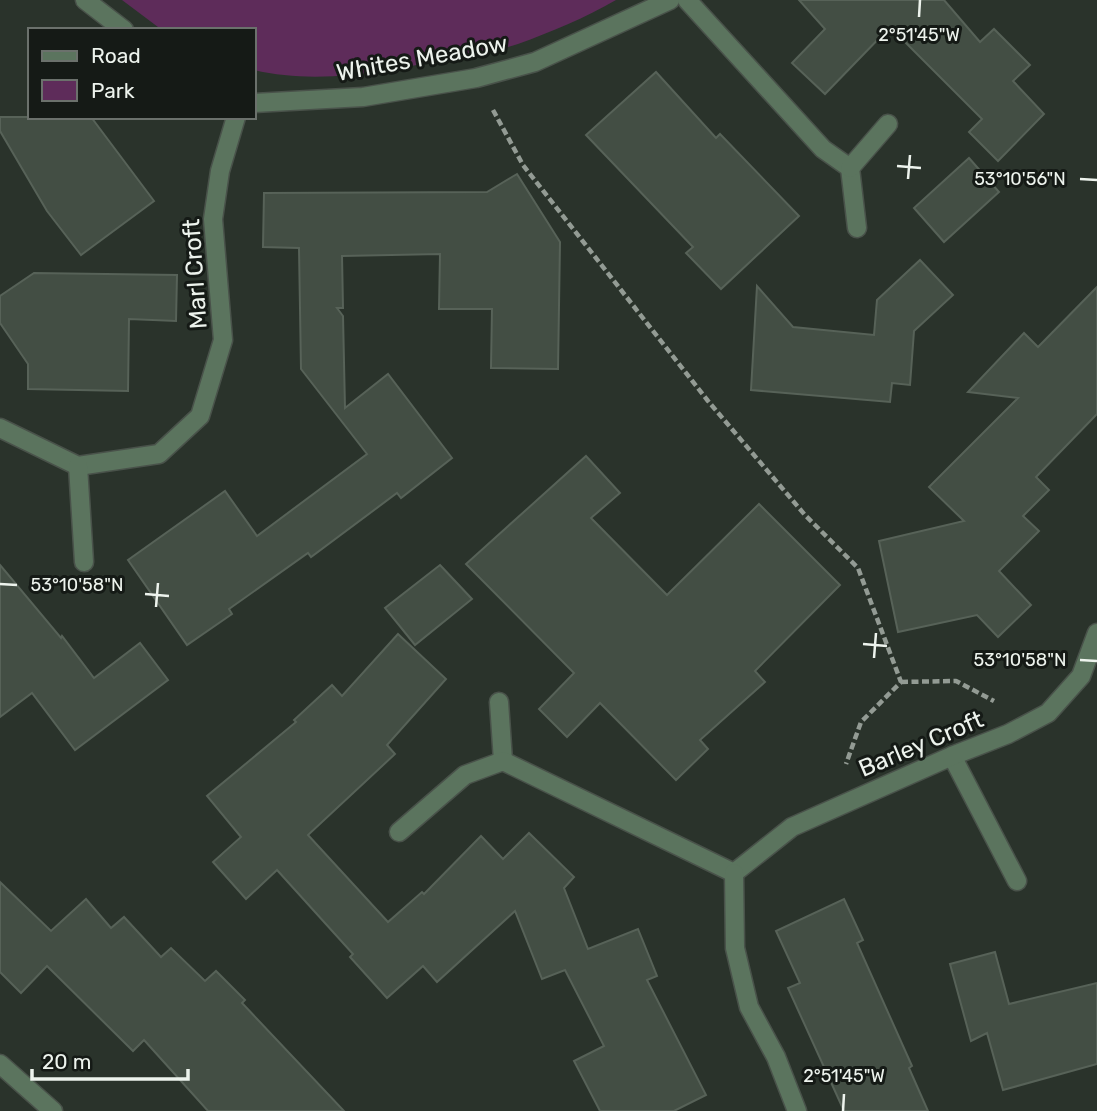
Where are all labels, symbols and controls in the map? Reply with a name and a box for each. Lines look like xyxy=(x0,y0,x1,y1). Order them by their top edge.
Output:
text: 2°51'45"W xyxy=(878,24,960,46)
legend xyxy=(28,28,256,119)
street label: Whites Meadow xyxy=(334,29,510,87)
text: Road xyxy=(91,43,141,68)
text: Park xyxy=(91,78,135,103)
text: 53°10'56"N xyxy=(974,168,1066,190)
street label: Marl Croft xyxy=(177,218,213,330)
text: 53°10'58"N xyxy=(31,574,123,596)
text: 53°10'58"N xyxy=(974,649,1066,671)
street label: Barley Croft xyxy=(854,705,988,783)
scale bar xyxy=(32,1038,187,1082)
text: 20 m xyxy=(42,1049,91,1074)
text: 2°51'45"W xyxy=(803,1065,885,1087)

